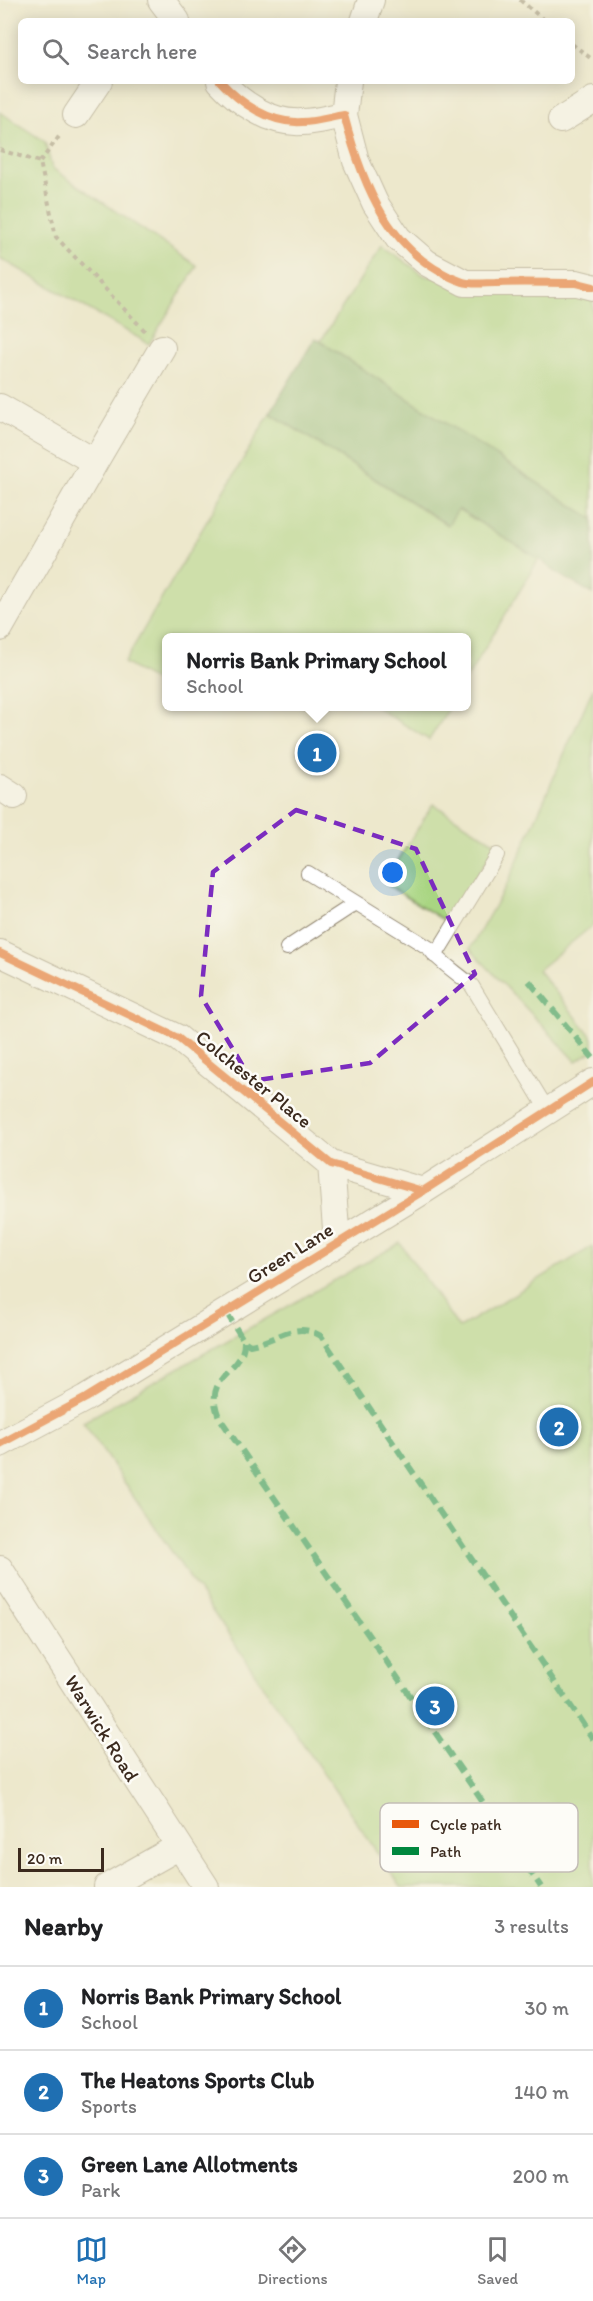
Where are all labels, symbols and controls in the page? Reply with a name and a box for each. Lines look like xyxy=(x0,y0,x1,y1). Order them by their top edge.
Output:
search box xyxy=(18,18,575,84)
icon: search xyxy=(39,35,72,68)
text: Search here xyxy=(87,38,197,65)
popup xyxy=(162,633,471,711)
text: Norris Bank Primary School xyxy=(186,647,447,674)
text: School xyxy=(186,674,243,698)
pin: 1 xyxy=(298,730,336,776)
your location xyxy=(378,858,407,887)
street label: Colchester Place xyxy=(191,1025,317,1133)
street label: Green Lane xyxy=(242,1217,338,1289)
pin: 2 xyxy=(540,1404,578,1450)
street label: Warwick Road xyxy=(60,1670,144,1786)
pin: 3 xyxy=(416,1684,454,1728)
legend xyxy=(380,1803,578,1872)
text: Cycle path xyxy=(430,1815,502,1834)
text: Path xyxy=(430,1842,461,1861)
scale bar xyxy=(18,1845,104,1872)
text: 20 m xyxy=(27,1849,62,1868)
text: Nearby xyxy=(24,1910,103,1942)
text: 3 results xyxy=(494,1914,569,1938)
text: Norris Bank Primary School xyxy=(81,1983,341,2010)
text: 1 xyxy=(39,1996,48,2020)
text: 30 m xyxy=(524,1996,569,2020)
text: School xyxy=(81,2010,138,2034)
text: The Heatons Sports Club xyxy=(81,2067,315,2094)
text: 2 xyxy=(38,2080,49,2104)
text: 140 m xyxy=(514,2080,569,2104)
text: Sports xyxy=(81,2094,137,2118)
text: Green Lane Allotments xyxy=(81,2151,298,2178)
text: 3 xyxy=(38,2164,49,2188)
text: 200 m xyxy=(513,2164,569,2188)
text: Park xyxy=(81,2178,120,2202)
tab: Map xyxy=(75,2233,108,2288)
tab: Directions xyxy=(257,2233,328,2288)
tab: Saved xyxy=(477,2233,518,2288)

